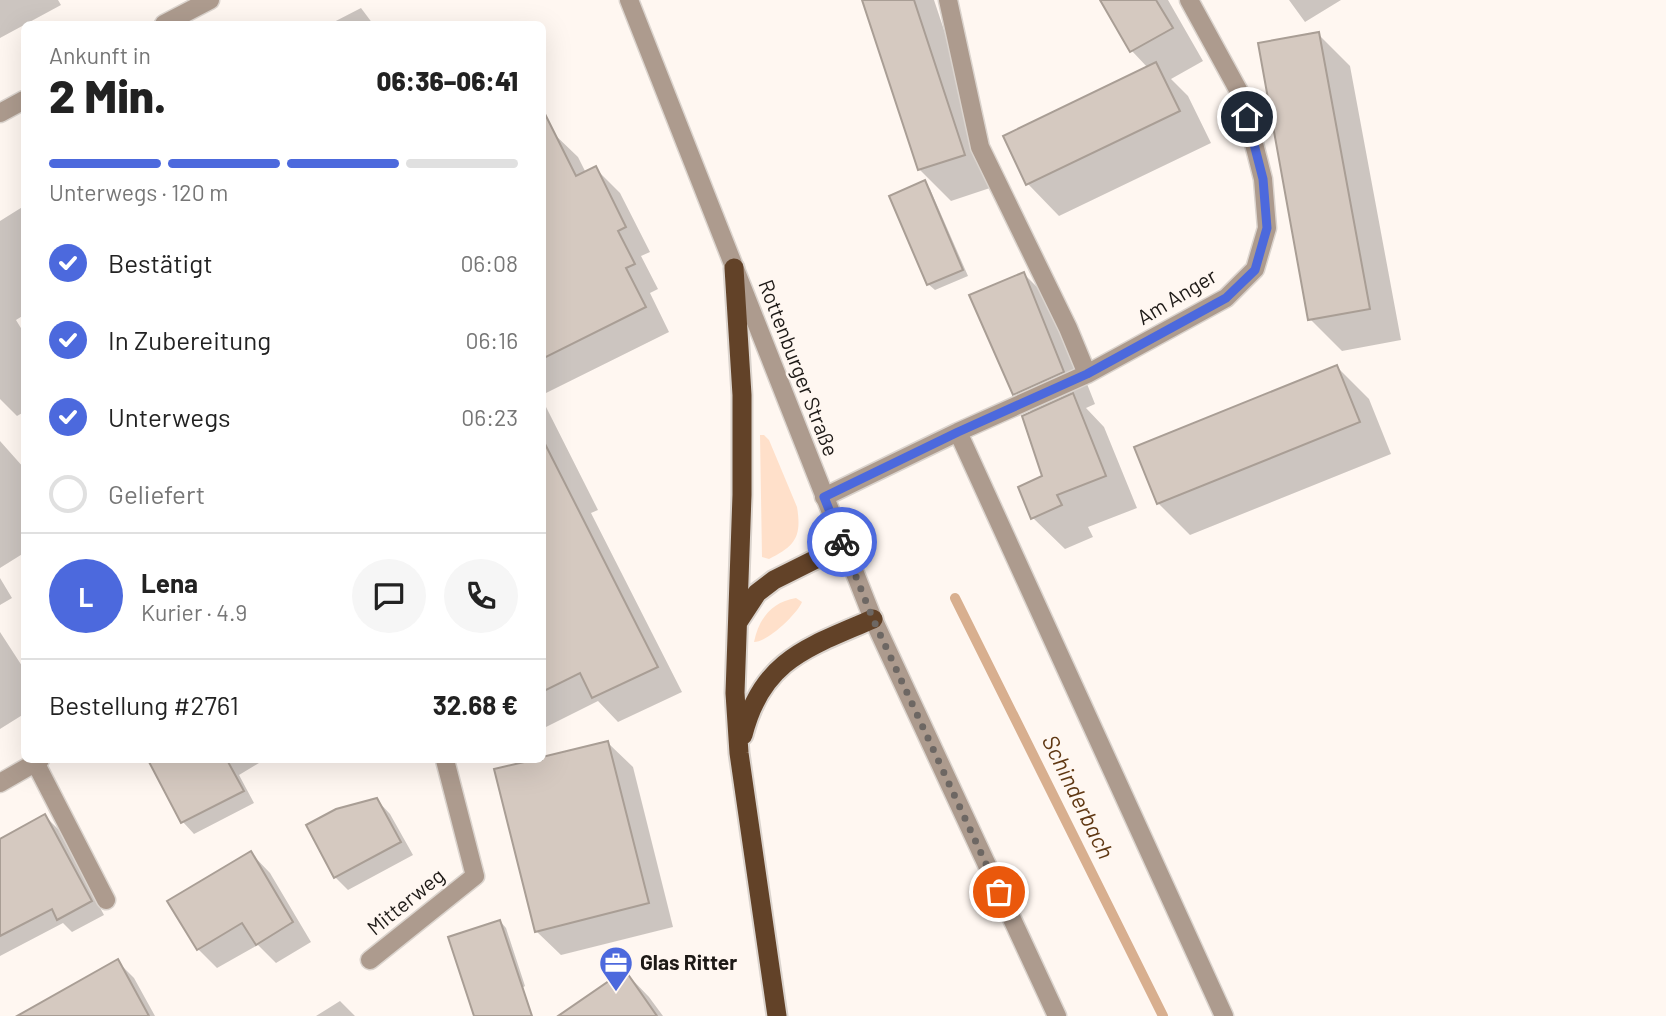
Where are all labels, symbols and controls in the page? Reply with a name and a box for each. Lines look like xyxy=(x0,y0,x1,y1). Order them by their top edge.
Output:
text: Ankunft in xyxy=(49,41,151,69)
text: 06:36–06:41 xyxy=(377,65,518,96)
text: 2 Min. xyxy=(49,67,166,122)
pin xyxy=(1217,87,1277,147)
icon: home xyxy=(1228,98,1266,136)
text: Unterwegs · 120 m xyxy=(49,178,228,206)
icon: check xyxy=(49,244,87,282)
text: Bestätigt xyxy=(108,247,213,278)
text: 06:08 xyxy=(460,249,518,277)
street label: Am Anger xyxy=(1132,262,1221,329)
street label: Rottenburger Straße xyxy=(754,276,845,459)
icon: check xyxy=(49,321,87,359)
text: In Zubereitung xyxy=(108,324,271,355)
text: 06:16 xyxy=(465,326,518,354)
icon: check xyxy=(49,398,87,436)
text: Unterwegs xyxy=(108,401,230,432)
text: 06:23 xyxy=(461,403,518,431)
text: Geliefert xyxy=(108,478,205,509)
courier xyxy=(807,507,877,577)
icon: bike xyxy=(823,523,861,561)
button: chat xyxy=(352,559,426,633)
button: phone xyxy=(444,559,518,633)
text: Lena xyxy=(141,567,198,598)
text: L xyxy=(79,581,93,612)
text: Kurier · 4.9 xyxy=(141,598,247,626)
text: Bestellung #2761 xyxy=(49,689,239,720)
text: 32.68 € xyxy=(433,689,518,720)
water label: Schinderbach xyxy=(1037,730,1121,863)
street label: Mitterweg xyxy=(361,862,449,939)
pin xyxy=(969,862,1029,922)
icon: bag xyxy=(980,873,1018,911)
office icon: Glas Ritter xyxy=(597,944,635,993)
place label: Glas Ritter xyxy=(640,949,737,974)

